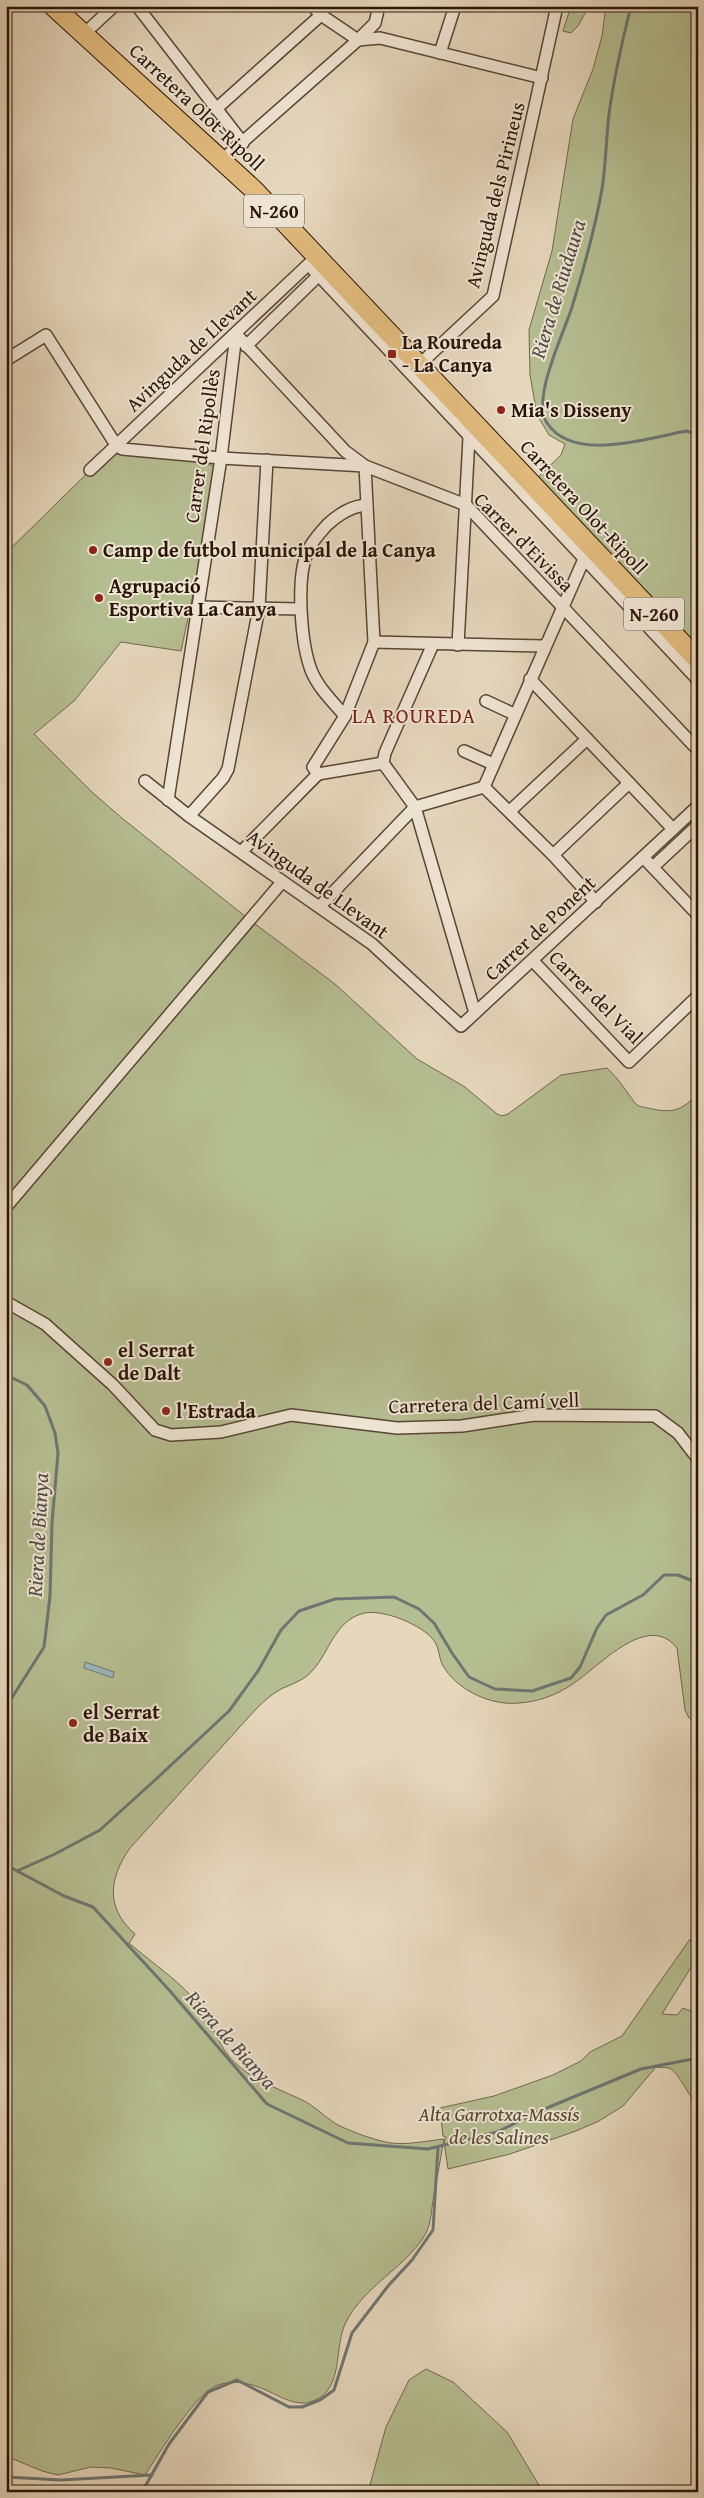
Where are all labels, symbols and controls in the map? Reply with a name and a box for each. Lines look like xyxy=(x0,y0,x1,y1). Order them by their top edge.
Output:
street label: Carretera Olot-Ripoll xyxy=(123,36,272,177)
street label: Avinguda dels Pirineus xyxy=(457,99,532,291)
road number: N-260 xyxy=(244,195,304,228)
water label: Riera de Riudaura xyxy=(521,215,593,363)
street label: Avinguda de Llevant xyxy=(119,281,263,418)
place label: La Roureda - La Canya xyxy=(402,327,503,379)
marker: La Roureda - La Canya xyxy=(386,348,398,360)
street label: Carrer del Ripollès xyxy=(176,367,227,525)
place label: Mia's Disseny xyxy=(511,395,632,424)
marker: Mia's Disseny xyxy=(495,404,507,416)
street label: Carretera Olot-Ripoll xyxy=(514,433,655,581)
street label: Carrer d'Eivissa xyxy=(468,485,581,599)
place label: Camp de futbol municipal de la Canya xyxy=(103,535,437,564)
marker: Camp de futbol municipal de la Canya xyxy=(87,544,99,556)
place label: Agrupació Esportiva La Canya xyxy=(109,571,277,623)
marker: Agrupació Esportiva La Canya xyxy=(93,592,105,604)
road number: N-260 xyxy=(624,598,684,630)
district label: LA ROUREDA xyxy=(352,700,476,731)
street label: Avinguda de Llevant xyxy=(241,822,395,945)
street label: Carrer de Ponent xyxy=(478,868,602,987)
street label: Carrer del Vial xyxy=(543,943,650,1050)
place label: el Serrat de Dalt xyxy=(118,1335,195,1387)
marker: el Serrat de Dalt xyxy=(102,1356,114,1368)
street label: Carretera del Camí vell xyxy=(388,1385,580,1420)
place label: l'Estrada xyxy=(176,1396,256,1425)
marker: l'Estrada xyxy=(160,1405,172,1417)
water label: Riera de Bianya xyxy=(19,1472,56,1599)
place label: el Serrat de Baix xyxy=(83,1697,160,1749)
marker: el Serrat de Baix xyxy=(67,1717,79,1729)
water label: Riera de Bianya xyxy=(178,1982,285,2096)
park label: Alta Garrotxa-Massís de les Salines xyxy=(418,2099,580,2151)

